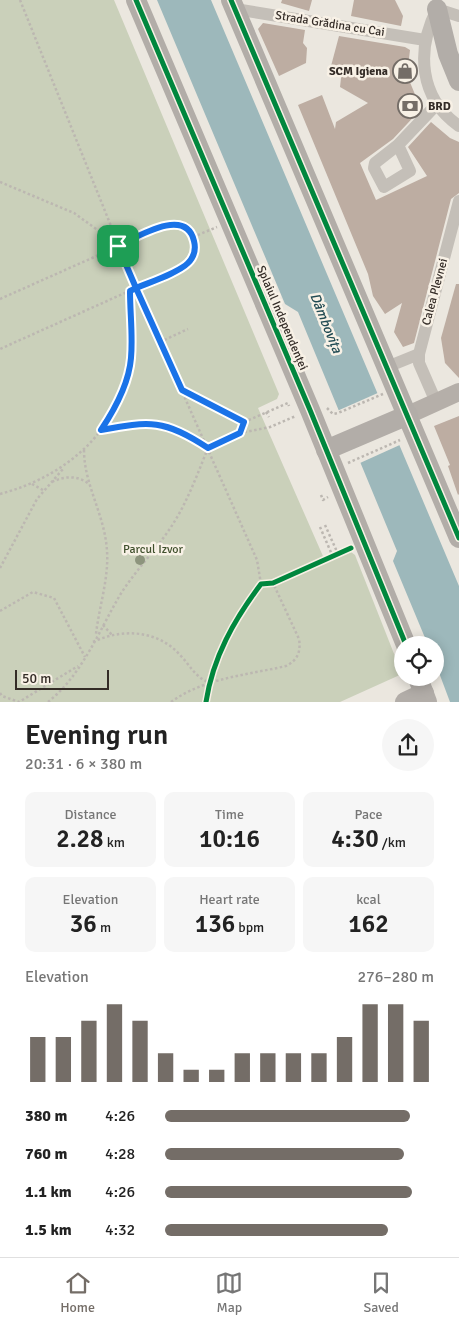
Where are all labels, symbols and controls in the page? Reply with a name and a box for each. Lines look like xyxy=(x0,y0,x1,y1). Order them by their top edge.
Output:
street label: Strada Grădina cu Cai xyxy=(274,8,386,40)
shop icon: SCM Igiena xyxy=(392,58,418,84)
place label: SCM Igiena xyxy=(329,64,388,79)
bank icon: BRD xyxy=(397,93,423,119)
place label: BRD xyxy=(428,99,451,114)
pin xyxy=(97,225,139,267)
icon: arrive xyxy=(104,232,132,260)
street label: Calea Plevnei xyxy=(419,257,451,327)
street label: Splaiul Independenței xyxy=(253,263,311,373)
water label: Dâmbovița xyxy=(306,290,346,357)
park label: Parcul Izvor xyxy=(123,542,184,557)
map controls xyxy=(394,636,444,686)
button: locate xyxy=(394,636,444,686)
scale bar xyxy=(15,667,109,690)
text: 50 m xyxy=(22,670,51,687)
text: Evening run xyxy=(25,718,168,752)
button: share xyxy=(382,719,434,771)
text: 20:31 · 6 × 380 m xyxy=(25,754,142,774)
text: Distance xyxy=(64,806,117,823)
text: Time xyxy=(215,806,244,823)
text: Pace xyxy=(354,806,383,823)
text: 2.28 xyxy=(56,823,104,854)
text: 10:16 xyxy=(199,823,260,854)
text: 4:30 xyxy=(331,823,379,854)
text: km xyxy=(104,834,125,851)
text: /km xyxy=(379,834,406,851)
text: Elevation xyxy=(63,891,118,908)
text: Heart rate xyxy=(199,891,260,908)
text: kcal xyxy=(356,891,381,908)
text: 36 xyxy=(70,908,97,939)
text: 136 xyxy=(195,908,235,939)
text: 162 xyxy=(348,908,389,939)
text: m xyxy=(97,919,111,936)
text: bpm xyxy=(235,919,264,936)
text: Elevation xyxy=(25,967,89,987)
text: 276–280 m xyxy=(357,967,434,987)
text: 380 m xyxy=(25,1106,67,1126)
text: 4:26 xyxy=(105,1106,135,1126)
text: 760 m xyxy=(25,1144,67,1164)
text: 4:28 xyxy=(105,1144,135,1164)
text: 1.1 km xyxy=(25,1182,72,1202)
text: 4:26 xyxy=(105,1182,135,1202)
text: 1.5 km xyxy=(25,1220,72,1240)
text: 4:32 xyxy=(105,1220,135,1240)
tab: Home xyxy=(60,1269,95,1316)
tab: Map xyxy=(215,1269,243,1316)
tab: Saved xyxy=(364,1269,399,1316)

